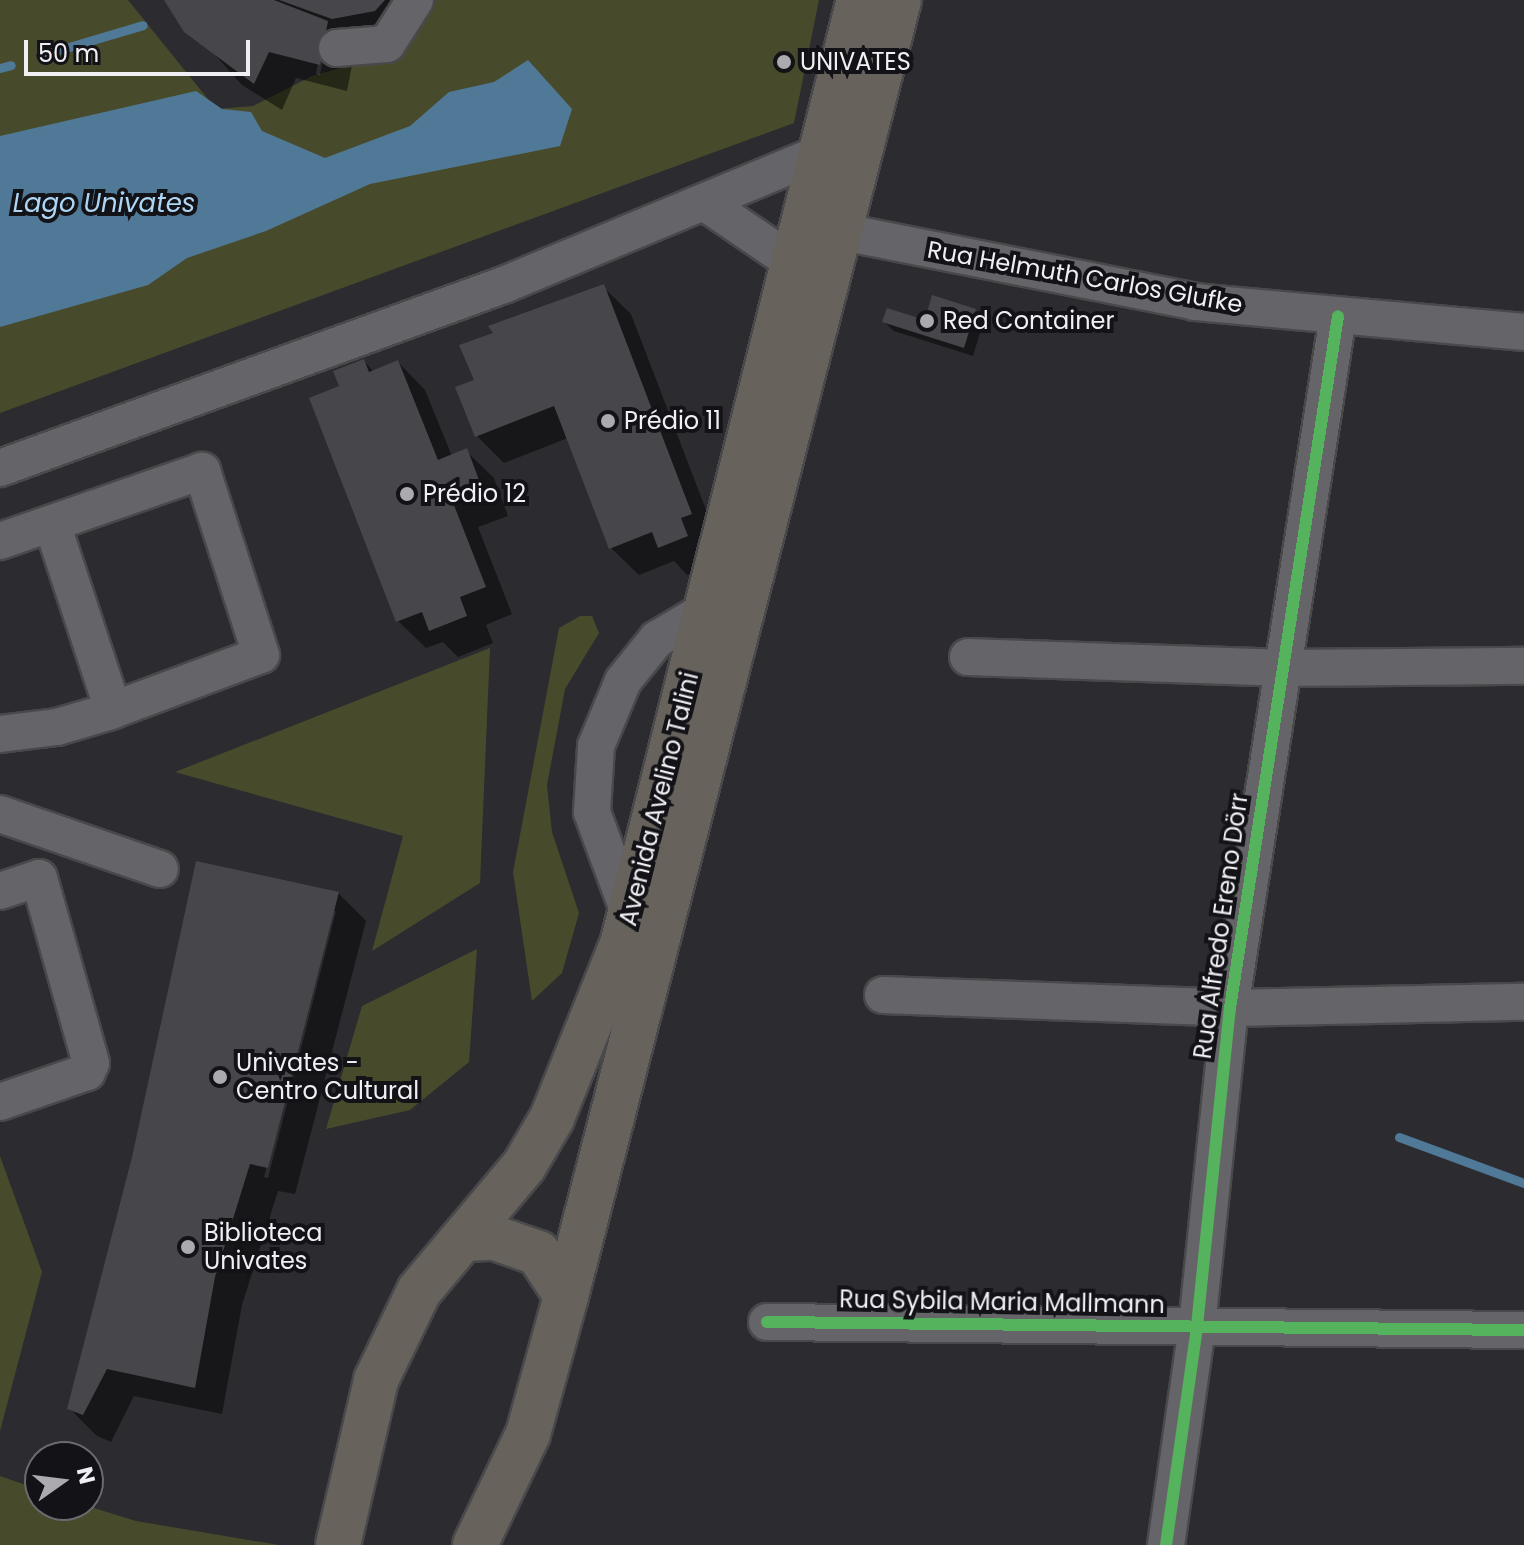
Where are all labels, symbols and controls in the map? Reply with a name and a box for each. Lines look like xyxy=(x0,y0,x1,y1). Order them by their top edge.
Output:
scale bar xyxy=(28,24,254,74)
text: 50 m xyxy=(38,37,99,70)
place label: UNIVATES xyxy=(800,48,911,76)
marker: UNIVATES xyxy=(775,53,793,71)
water label: Lago Univates xyxy=(13,188,195,220)
street label: Rua Helmuth Carlos Glufke xyxy=(925,235,1245,319)
place label: Red Container xyxy=(943,307,1114,335)
marker: Red Container xyxy=(918,312,936,330)
place label: Prédio 11 xyxy=(624,407,721,435)
marker: Prédio 11 xyxy=(599,412,617,430)
place label: Prédio 12 xyxy=(423,480,526,508)
marker: Prédio 12 xyxy=(398,485,416,503)
street label: Avenida Avelino Talini xyxy=(614,669,704,929)
street label: Rua Alfredo Ereno Dörr xyxy=(1188,791,1254,1061)
place label: Univates - Centro Cultural xyxy=(236,1049,419,1105)
marker: Univates - Centro Cultural xyxy=(211,1068,229,1086)
place label: Biblioteca Univates xyxy=(204,1219,322,1275)
marker: Biblioteca Univates xyxy=(179,1238,197,1256)
street label: Rua Sybila Maria Mallmann xyxy=(839,1285,1165,1319)
north arrow xyxy=(24,1441,104,1521)
text: N xyxy=(69,1464,103,1487)

